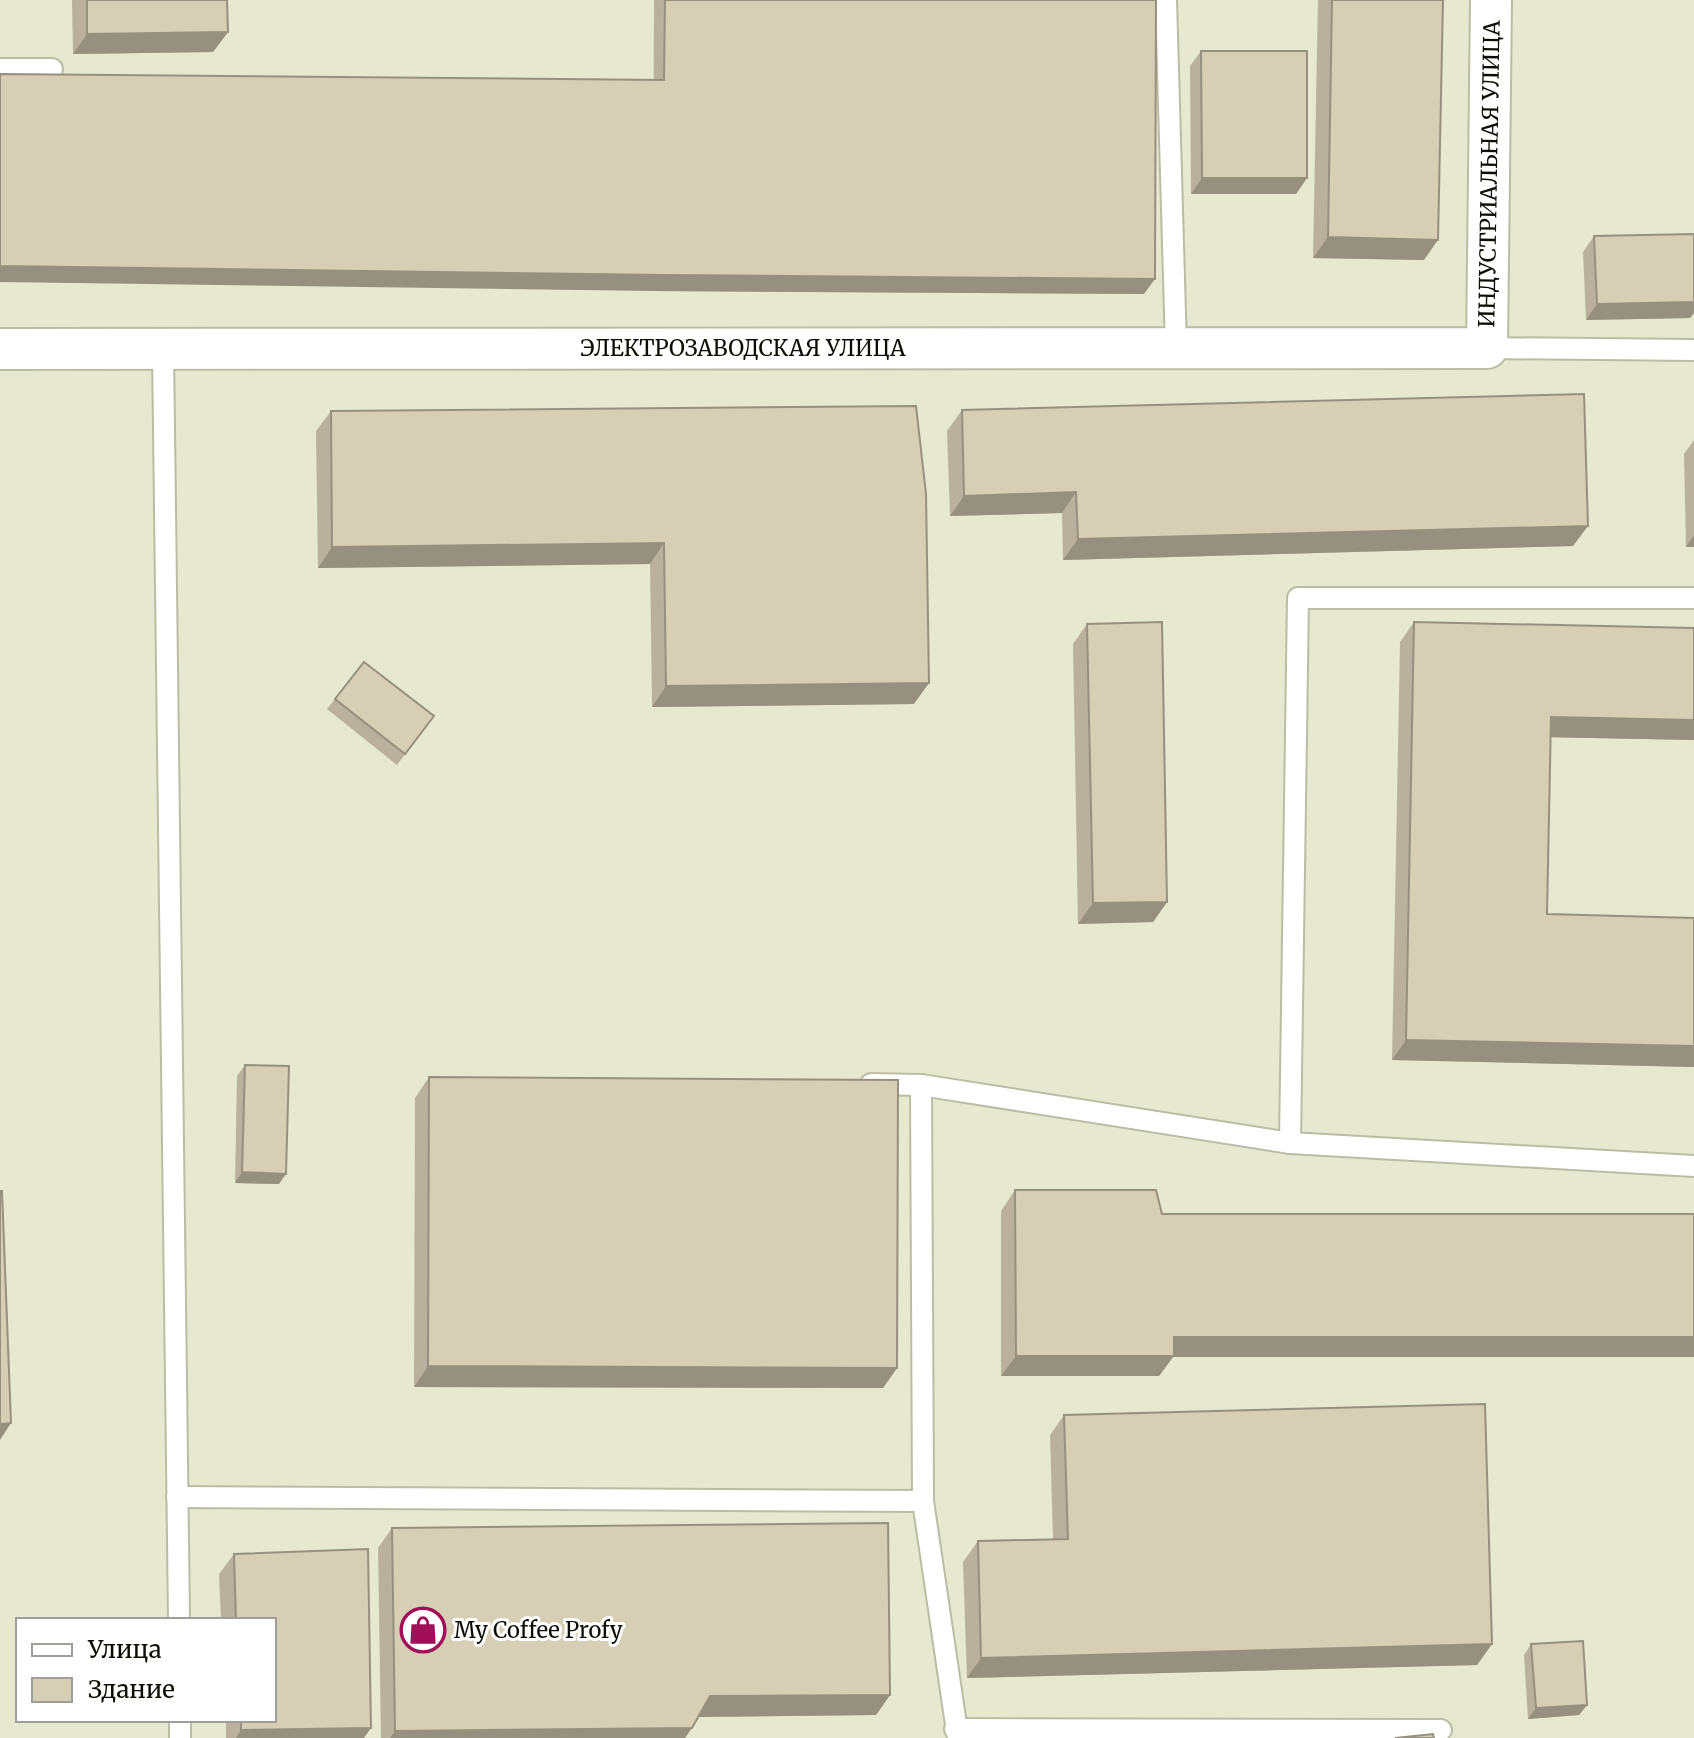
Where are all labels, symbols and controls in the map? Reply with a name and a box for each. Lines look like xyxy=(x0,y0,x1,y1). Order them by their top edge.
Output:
street label: ИНДУСТРИАЛЬНАЯ УЛИЦА xyxy=(1472,20,1506,328)
street label: ЭЛЕКТРОЗАВОДСКАЯ УЛИЦА xyxy=(580,334,906,362)
shop icon: My Coffee Profy xyxy=(399,1606,447,1654)
place label: My Coffee Profy xyxy=(454,1616,623,1644)
legend xyxy=(16,1618,276,1722)
text: Улица xyxy=(87,1634,162,1665)
text: Здание xyxy=(88,1674,175,1705)

